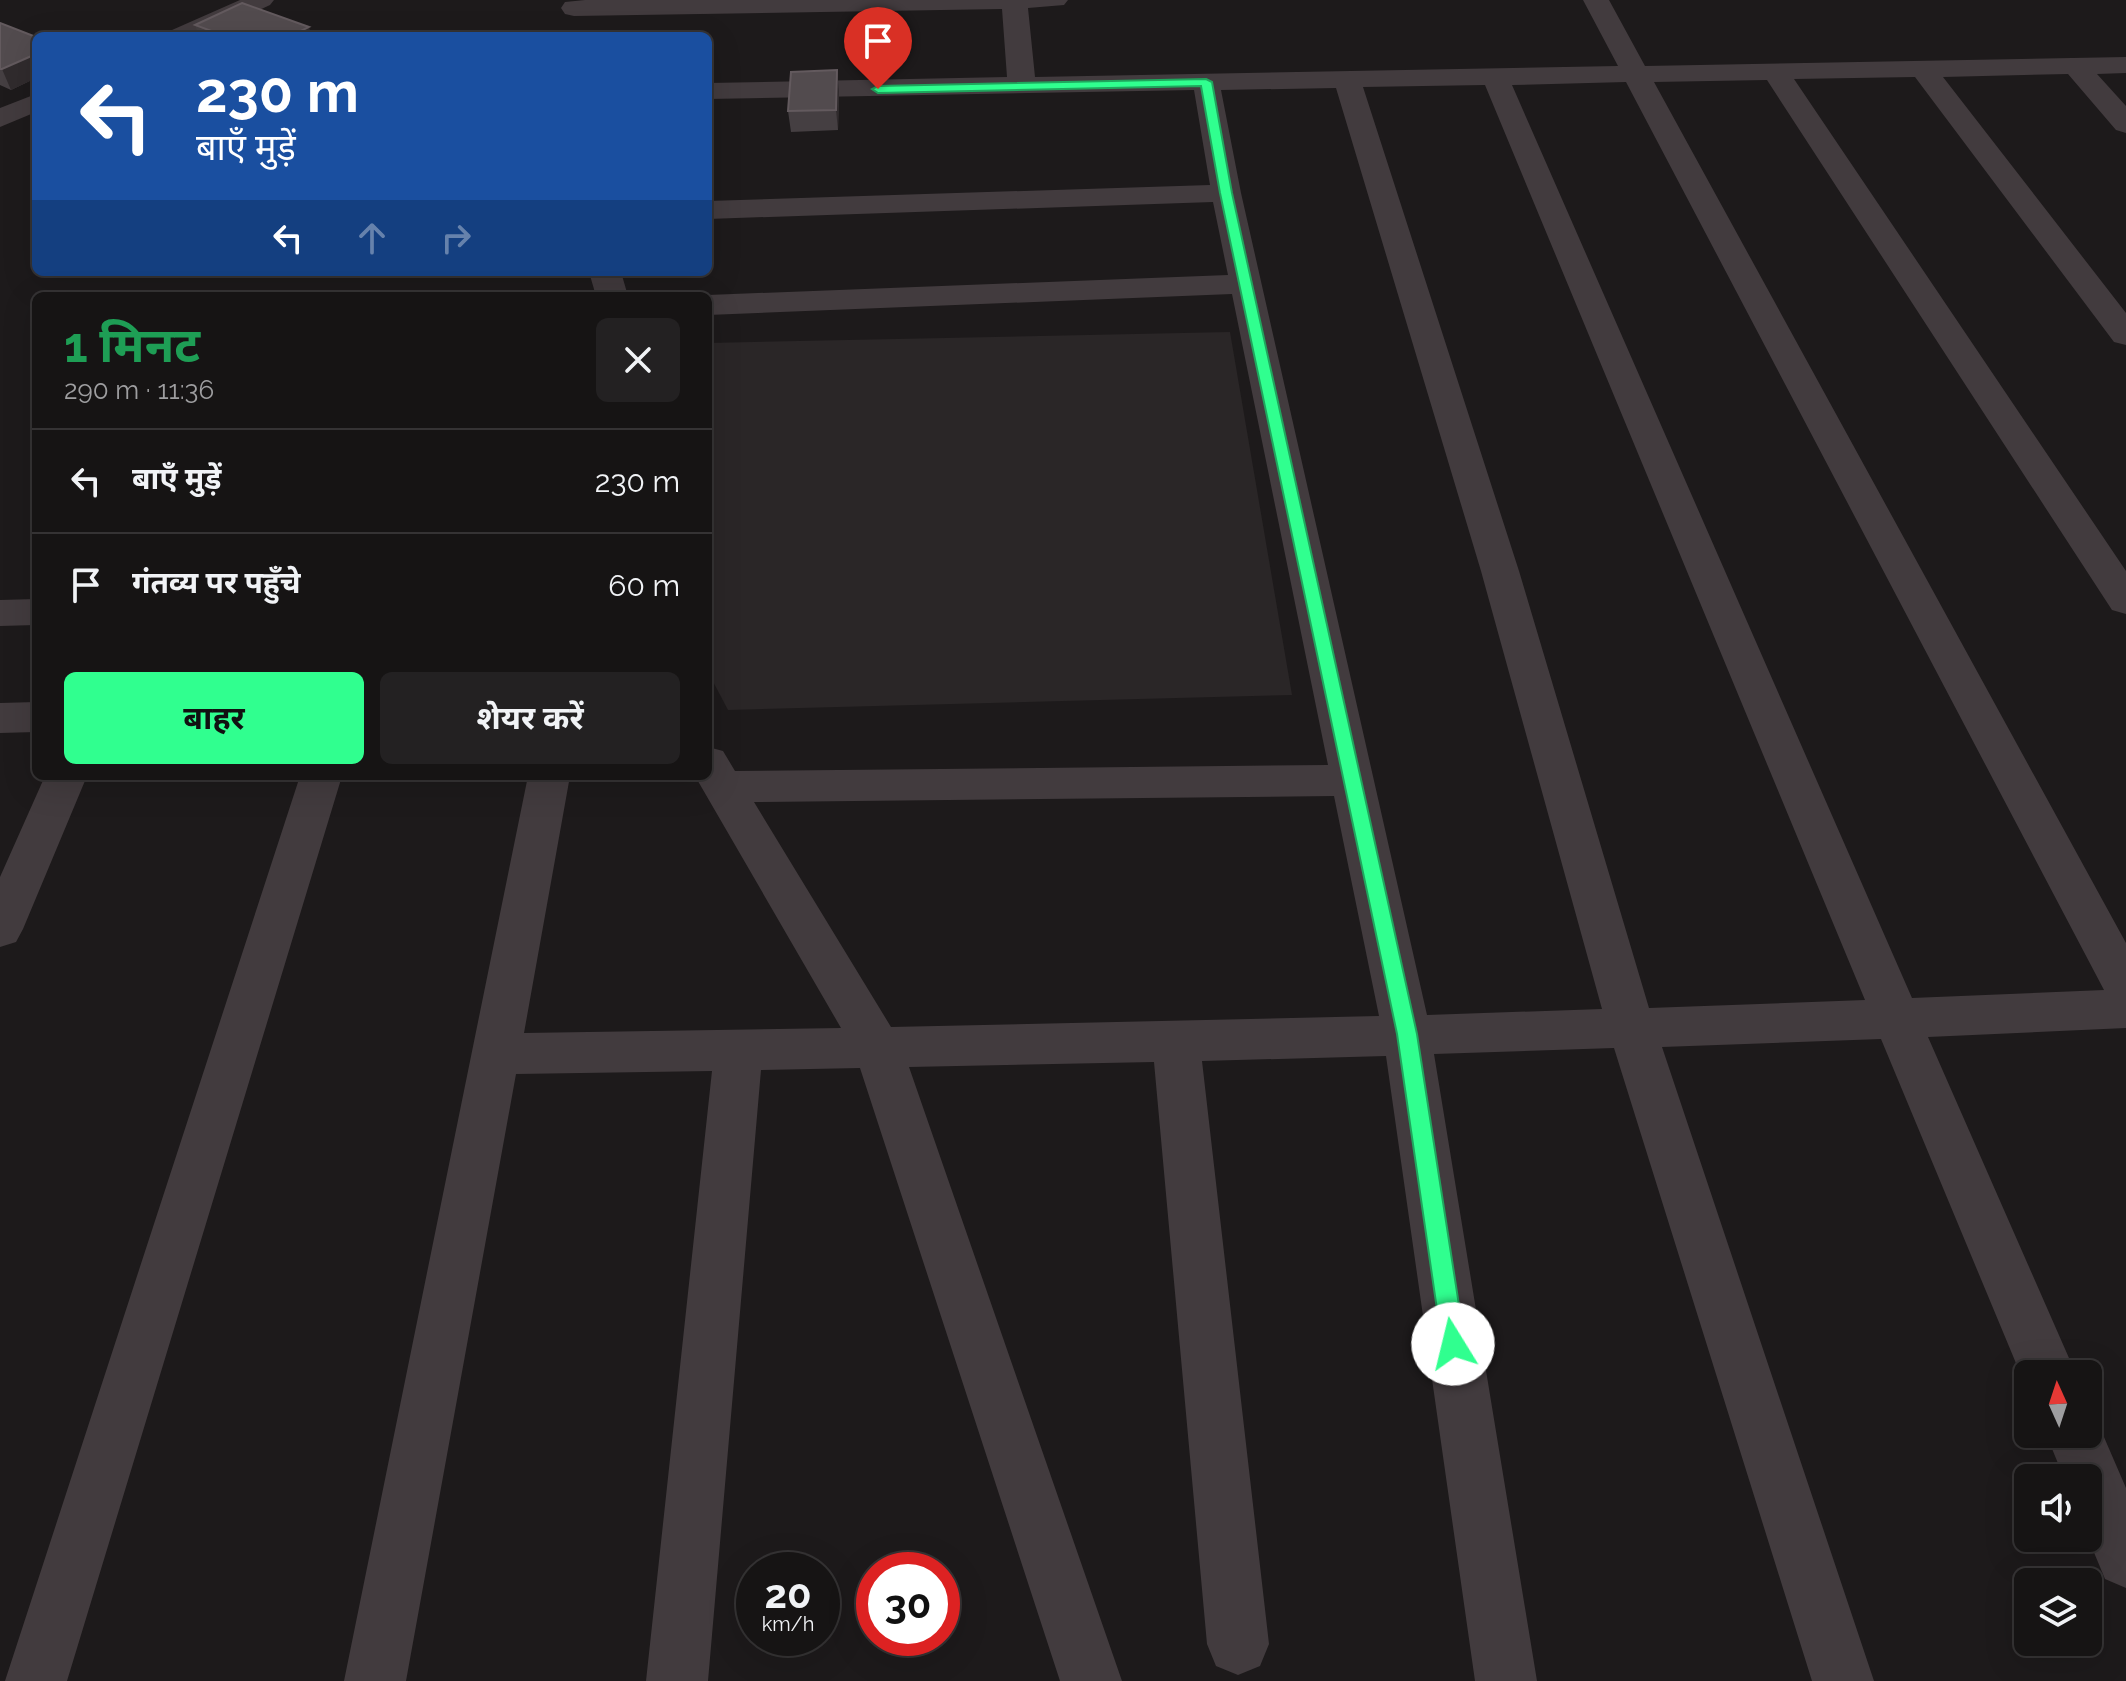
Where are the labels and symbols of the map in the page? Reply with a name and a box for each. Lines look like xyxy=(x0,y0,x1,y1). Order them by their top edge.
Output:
pin xyxy=(844,7,912,89)
position arrow xyxy=(1411,1302,1495,1386)
north arrow xyxy=(2014,1360,2102,1448)
speed limit sign: 30 xyxy=(856,1552,960,1656)

